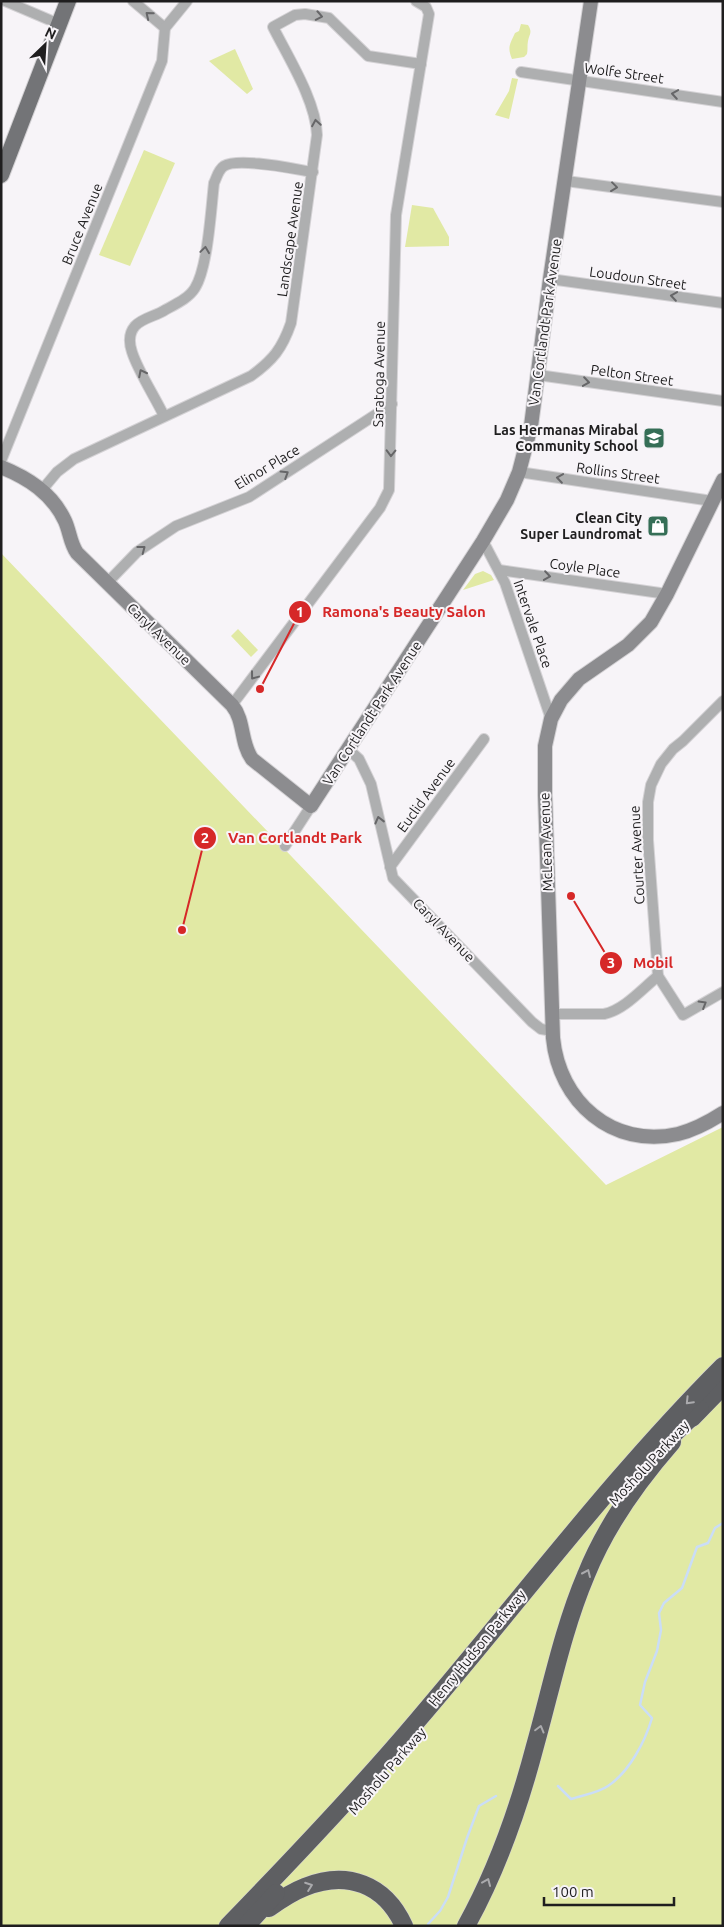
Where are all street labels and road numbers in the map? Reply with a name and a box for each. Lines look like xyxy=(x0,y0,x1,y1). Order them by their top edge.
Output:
street label: Wolfe Street xyxy=(583,60,665,87)
street label: Landscape Avenue xyxy=(274,180,306,298)
street label: Bruce Avenue xyxy=(58,181,106,267)
street label: Van Cortlandt Park Avenue xyxy=(525,237,565,407)
street label: Loudoun Street xyxy=(588,263,688,293)
street label: Saratoga Avenue xyxy=(370,321,388,427)
street label: Pelton Street xyxy=(590,361,675,389)
street label: Elinor Place xyxy=(232,441,302,493)
street label: Rollins Street xyxy=(575,459,661,487)
street label: Coyle Place xyxy=(548,555,622,581)
street label: Intervale Place xyxy=(510,578,556,670)
street label: Caryl Avenue xyxy=(124,600,194,668)
street label: Van Cortlandt Park Avenue xyxy=(319,638,425,788)
street label: Euclid Avenue xyxy=(394,755,458,835)
street label: McLean Avenue xyxy=(536,792,556,892)
street label: Courter Avenue xyxy=(626,805,648,905)
street label: Caryl Avenue xyxy=(410,895,478,965)
street label: Mosholu Parkway xyxy=(606,1417,693,1509)
street label: Henry Hudson Parkway xyxy=(425,1586,529,1709)
street label: Mosholu Parkway xyxy=(345,1724,429,1818)

